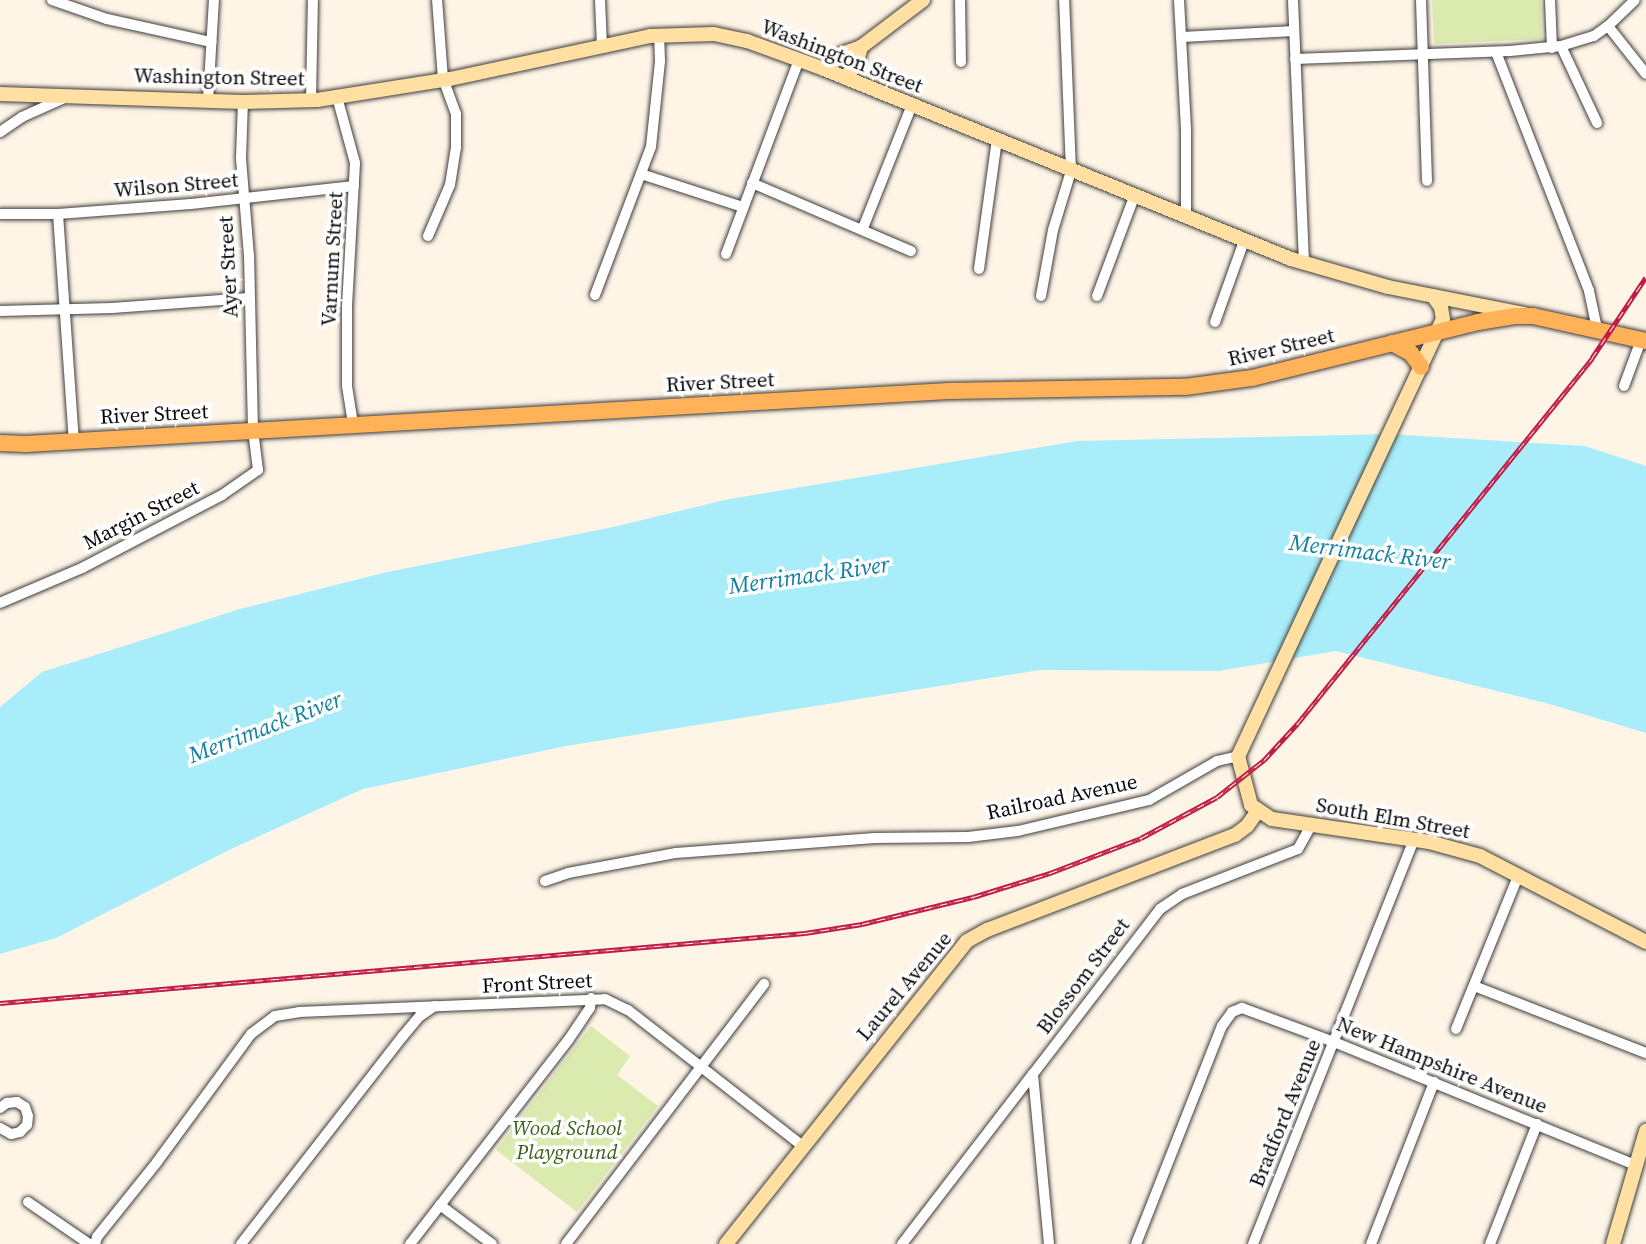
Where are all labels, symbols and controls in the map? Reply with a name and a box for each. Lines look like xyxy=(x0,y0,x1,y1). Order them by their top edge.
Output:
street label: Washington Street xyxy=(758,14,926,98)
street label: Washington Street xyxy=(133,63,305,91)
street label: Wilson Street xyxy=(113,167,239,203)
street label: Varnum Street xyxy=(316,191,348,327)
street label: Ayer Street xyxy=(213,215,243,319)
street label: River Street xyxy=(1225,323,1337,371)
street label: River Street xyxy=(665,367,775,397)
street label: River Street xyxy=(99,399,209,429)
street label: Margin Street xyxy=(79,475,203,555)
water label: Merrimack River xyxy=(1288,528,1452,576)
water label: Merrimack River xyxy=(727,550,891,600)
water label: Merrimack River xyxy=(184,685,346,769)
street label: Railroad Avenue xyxy=(984,769,1140,825)
street label: South Elm Street xyxy=(1314,792,1472,844)
street label: Blossom Street xyxy=(1031,913,1135,1039)
street label: Laurel Avenue xyxy=(851,926,957,1046)
street label: Front Street xyxy=(481,968,593,998)
street label: New Hampshire Avenue xyxy=(1333,1011,1551,1119)
street label: Bradford Avenue xyxy=(1244,1035,1326,1191)
park label: Wood School Playground xyxy=(512,1115,622,1165)

